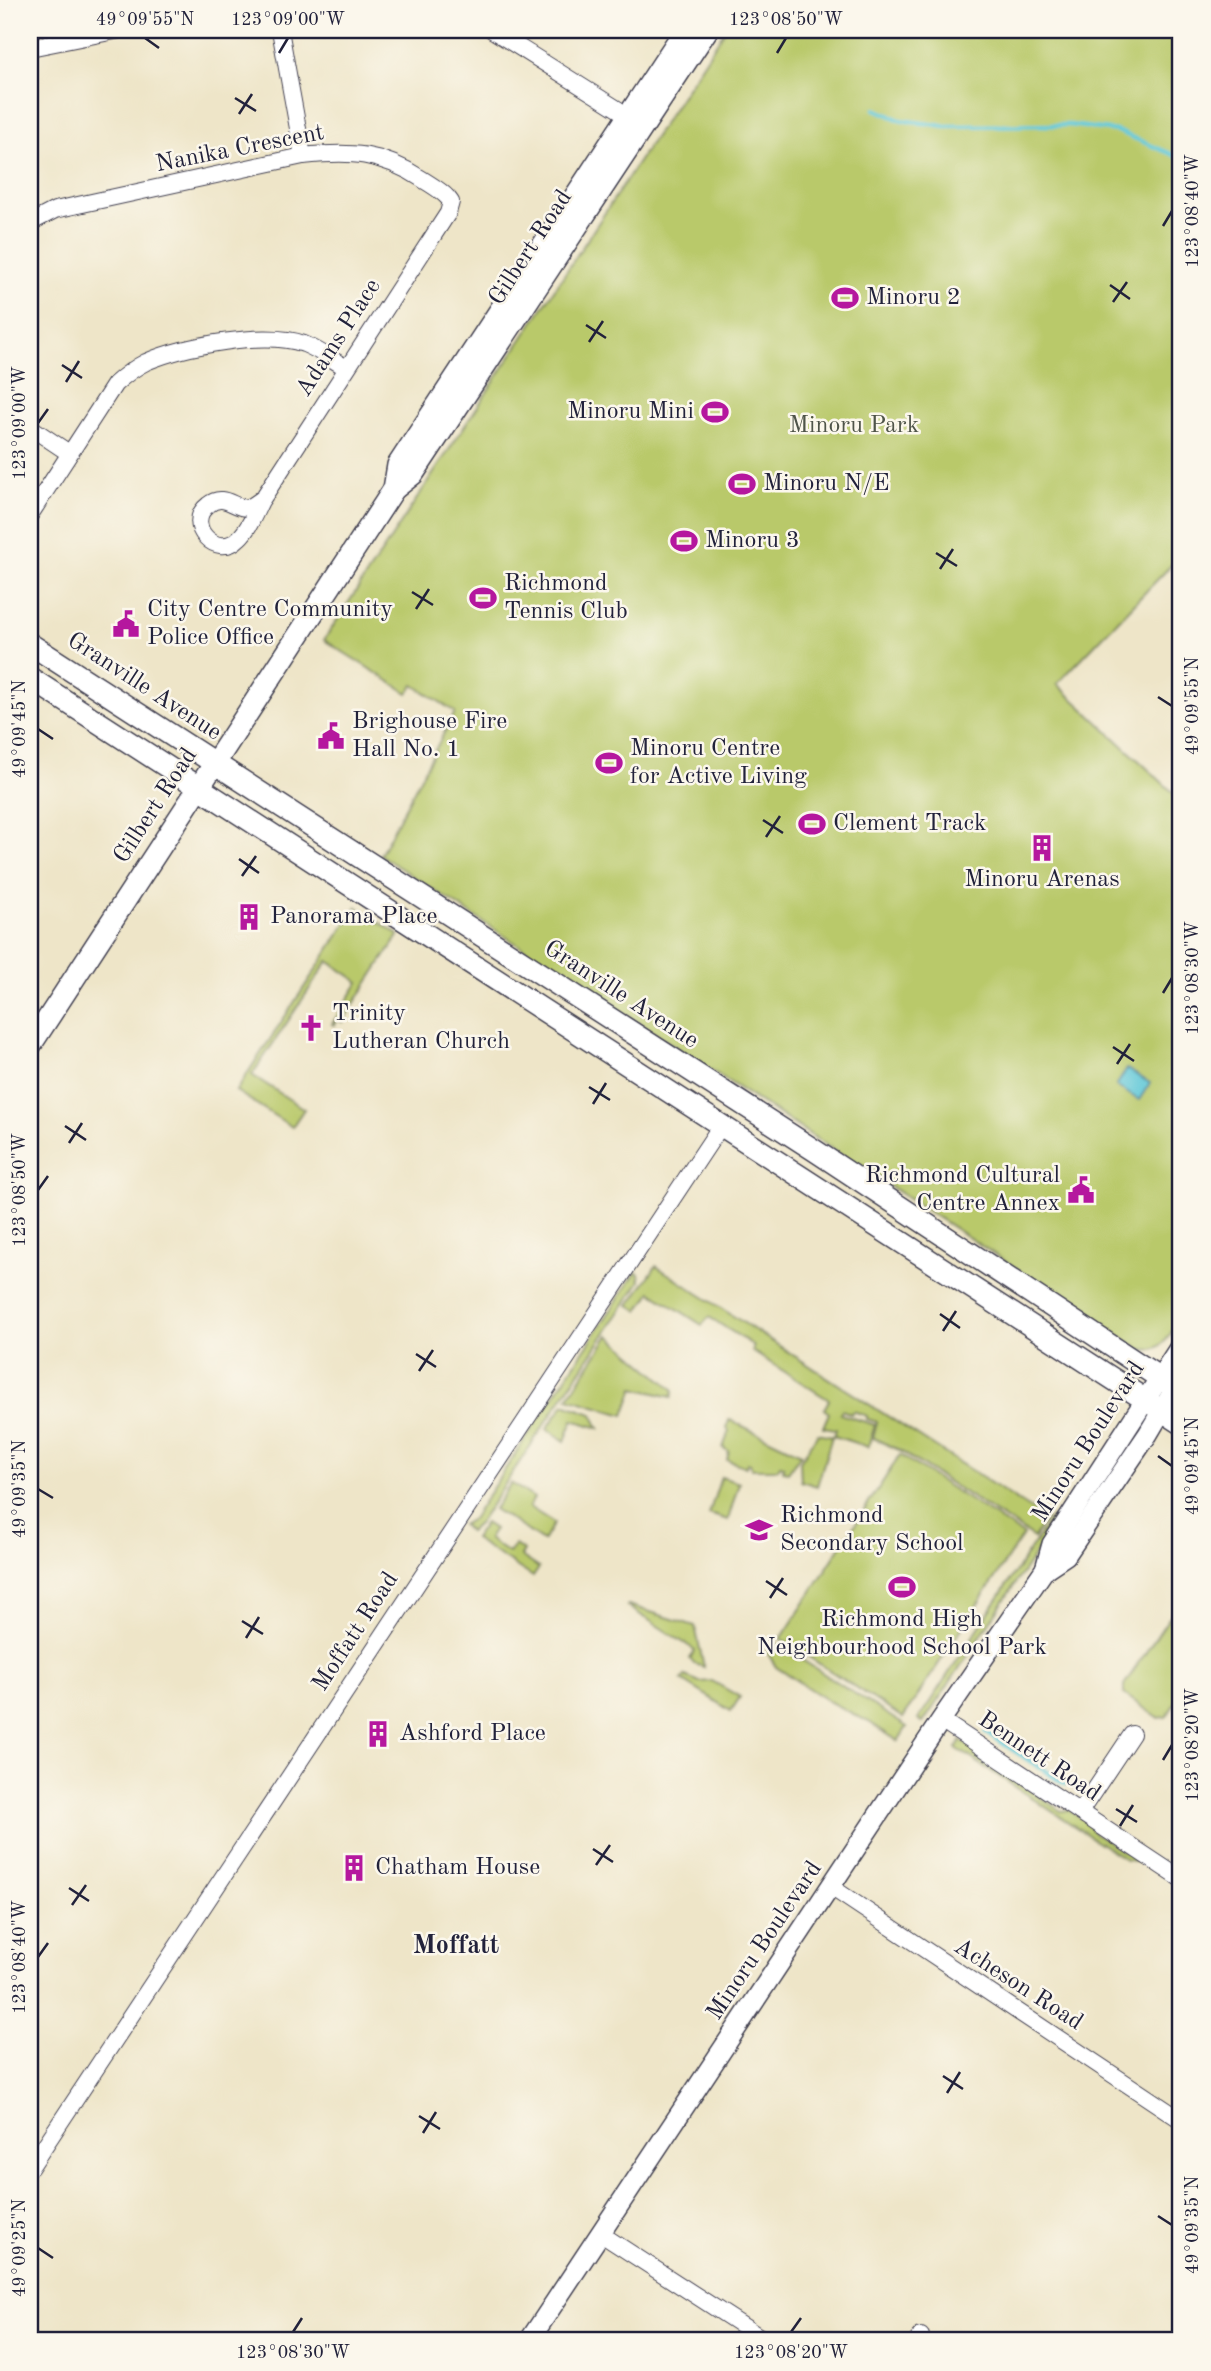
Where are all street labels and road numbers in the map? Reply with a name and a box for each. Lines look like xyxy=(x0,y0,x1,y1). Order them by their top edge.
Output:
street label: Nanika Crescent xyxy=(154,121,326,177)
street label: Gilbert Road xyxy=(485,186,577,310)
street label: Adams Place xyxy=(292,275,386,401)
street label: Granville Avenue xyxy=(63,628,225,746)
street label: Gilbert Road xyxy=(110,744,202,868)
street label: Granville Avenue xyxy=(540,936,702,1054)
street label: Minoru Boulevard xyxy=(1028,1358,1150,1526)
street label: Moffatt Road xyxy=(309,1568,403,1696)
street label: Bennett Road xyxy=(974,1707,1104,1807)
street label: Minoru Boulevard xyxy=(703,1857,827,2025)
street label: Acheson Road xyxy=(949,1935,1087,2035)

